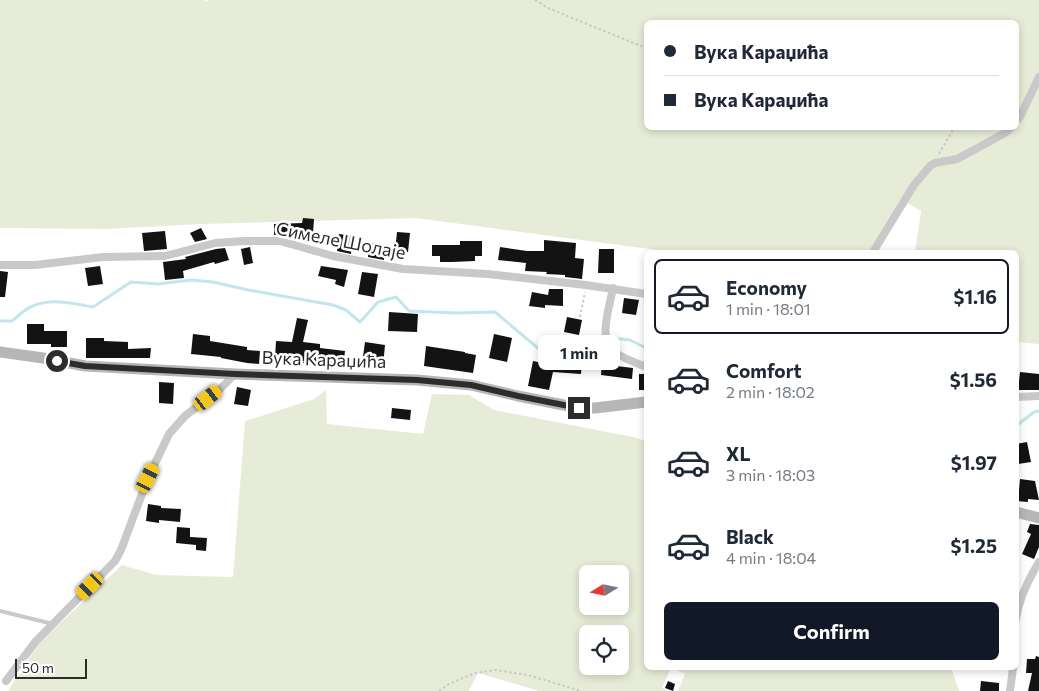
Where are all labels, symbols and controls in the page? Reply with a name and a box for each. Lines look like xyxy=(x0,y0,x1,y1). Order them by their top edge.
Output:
text: Вука Караџића xyxy=(694,40,828,63)
text: Вука Караџића xyxy=(694,88,828,111)
street label: Симеле Шолаје xyxy=(274,217,408,263)
icon: car xyxy=(666,274,711,319)
text: Economy xyxy=(726,276,807,299)
text: $1.16 xyxy=(954,285,997,308)
text: 1 min · 18:01 xyxy=(726,299,811,318)
callout: 1 min xyxy=(538,336,620,370)
text: 1 min xyxy=(560,343,598,362)
street label: Вука Караџића xyxy=(261,346,387,372)
route start xyxy=(46,350,68,372)
icon: car xyxy=(666,357,711,402)
text: Comfort xyxy=(726,359,802,382)
text: $1.56 xyxy=(950,368,997,391)
text: 2 min · 18:02 xyxy=(726,382,815,401)
car xyxy=(191,383,224,413)
route end xyxy=(568,397,590,419)
icon: car xyxy=(666,440,711,485)
text: XL xyxy=(726,442,751,465)
text: $1.97 xyxy=(951,451,997,474)
car xyxy=(134,461,161,495)
text: 3 min · 18:03 xyxy=(726,465,815,484)
icon: car xyxy=(666,523,711,568)
text: Black xyxy=(726,525,774,548)
text: $1.25 xyxy=(951,534,997,557)
text: 4 min · 18:04 xyxy=(726,548,816,567)
north arrow xyxy=(579,565,629,615)
map controls xyxy=(579,565,629,675)
car xyxy=(74,570,105,602)
button: Confirm xyxy=(664,602,999,660)
button: locate xyxy=(579,625,629,675)
scale bar xyxy=(15,656,88,679)
text: 50 m xyxy=(22,659,54,676)

